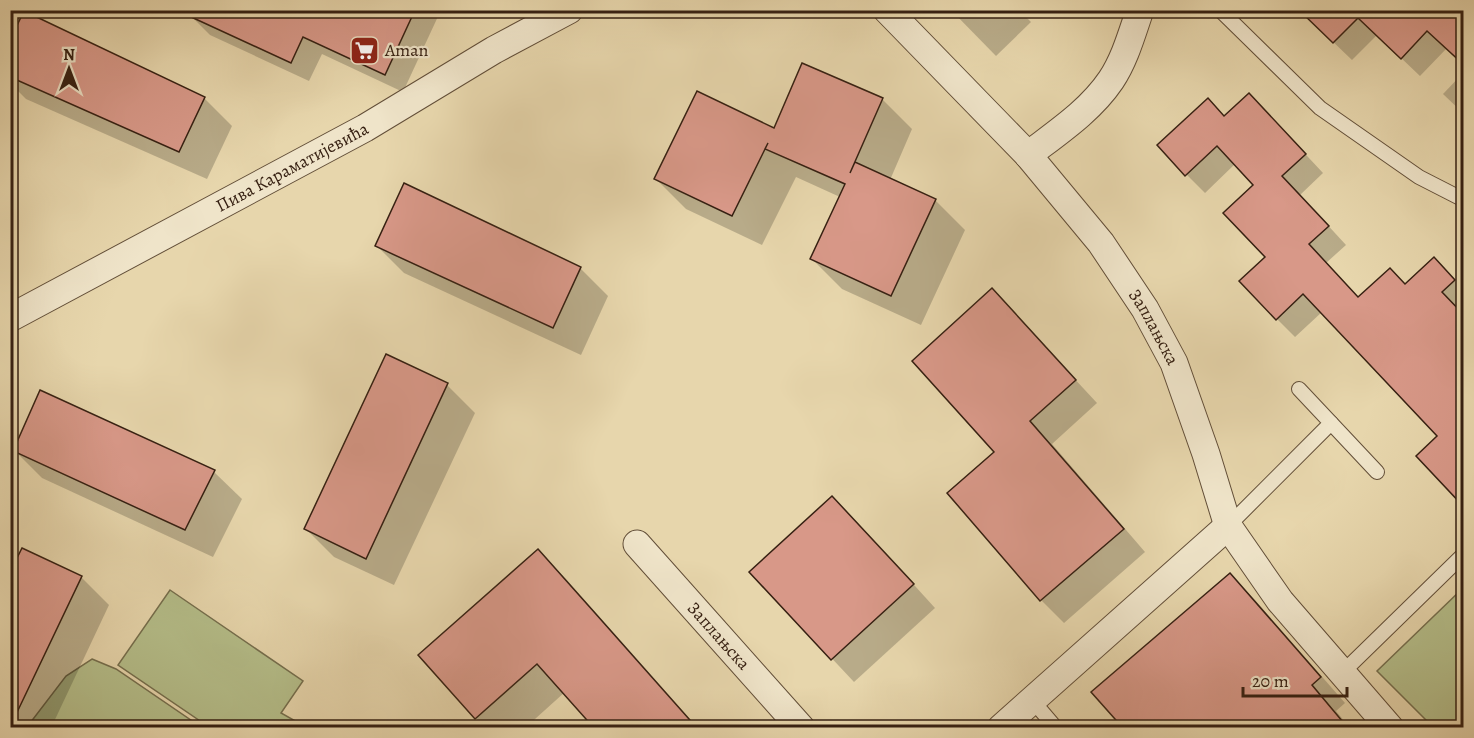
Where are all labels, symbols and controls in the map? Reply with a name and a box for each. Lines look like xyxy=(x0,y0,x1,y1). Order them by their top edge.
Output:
supermarket icon: Aman xyxy=(348,34,380,66)
place label: Aman xyxy=(384,38,429,62)
north arrow xyxy=(39,39,99,99)
text: N xyxy=(63,44,75,66)
street label: Пива Караматијевића xyxy=(212,116,373,218)
street label: Заплањска xyxy=(1123,284,1185,370)
street label: Заплањска xyxy=(682,597,756,676)
scale bar xyxy=(1243,660,1346,698)
text: 20 m xyxy=(1252,669,1289,693)

